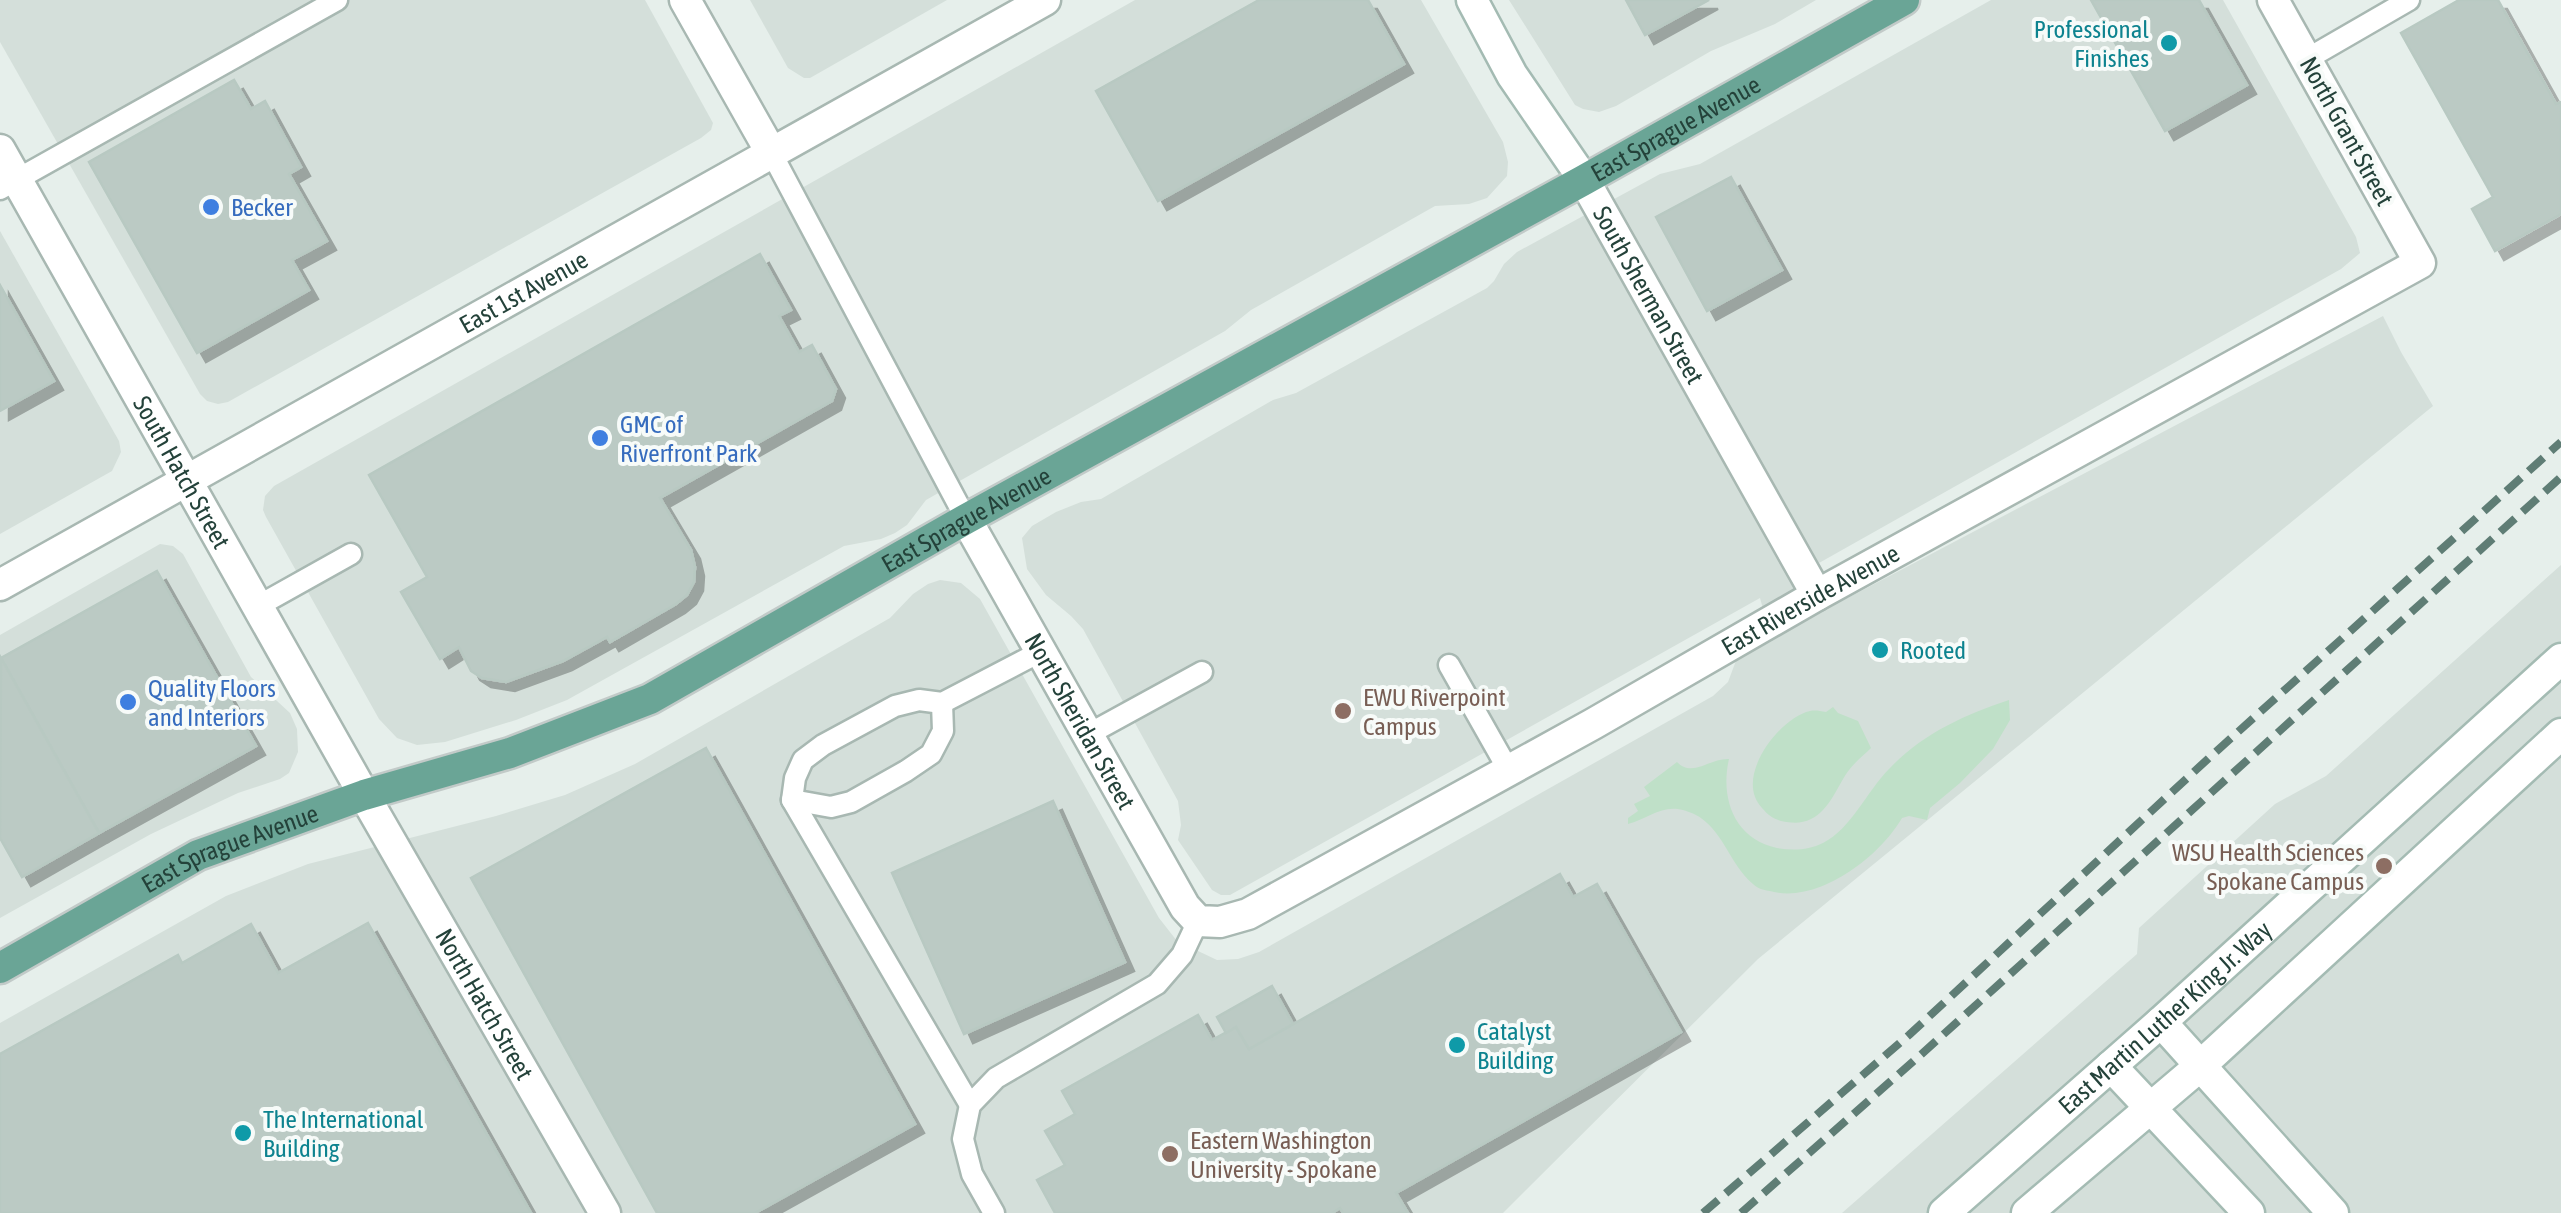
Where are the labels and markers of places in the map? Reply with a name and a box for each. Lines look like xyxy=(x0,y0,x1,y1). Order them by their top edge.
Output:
place label: Professional Finishes xyxy=(2034,15,2149,72)
marker: Professional Finishes xyxy=(2158,32,2180,54)
place label: Becker xyxy=(231,193,293,221)
marker: Becker xyxy=(200,196,222,218)
place label: GMC of Riverfront Park xyxy=(620,410,757,467)
marker: GMC of Riverfront Park xyxy=(589,427,611,449)
place label: Rooted xyxy=(1900,636,1966,664)
marker: Rooted xyxy=(1869,639,1891,661)
place label: Quality Floors and Interiors xyxy=(148,674,276,731)
place label: EWU Riverpoint Campus xyxy=(1363,683,1506,740)
marker: Quality Floors and Interiors xyxy=(117,691,139,713)
marker: EWU Riverpoint Campus xyxy=(1332,700,1354,722)
place label: WSU Health Sciences Spokane Campus xyxy=(2172,838,2364,895)
marker: WSU Health Sciences Spokane Campus xyxy=(2373,855,2395,877)
place label: Catalyst Building xyxy=(1477,1017,1554,1074)
marker: Catalyst Building xyxy=(1446,1034,1468,1056)
place label: The International Building xyxy=(263,1105,424,1162)
marker: The International Building xyxy=(232,1122,254,1144)
place label: Eastern Washington University - Spokane xyxy=(1190,1126,1377,1183)
marker: Eastern Washington University - Spokane xyxy=(1159,1143,1181,1165)

